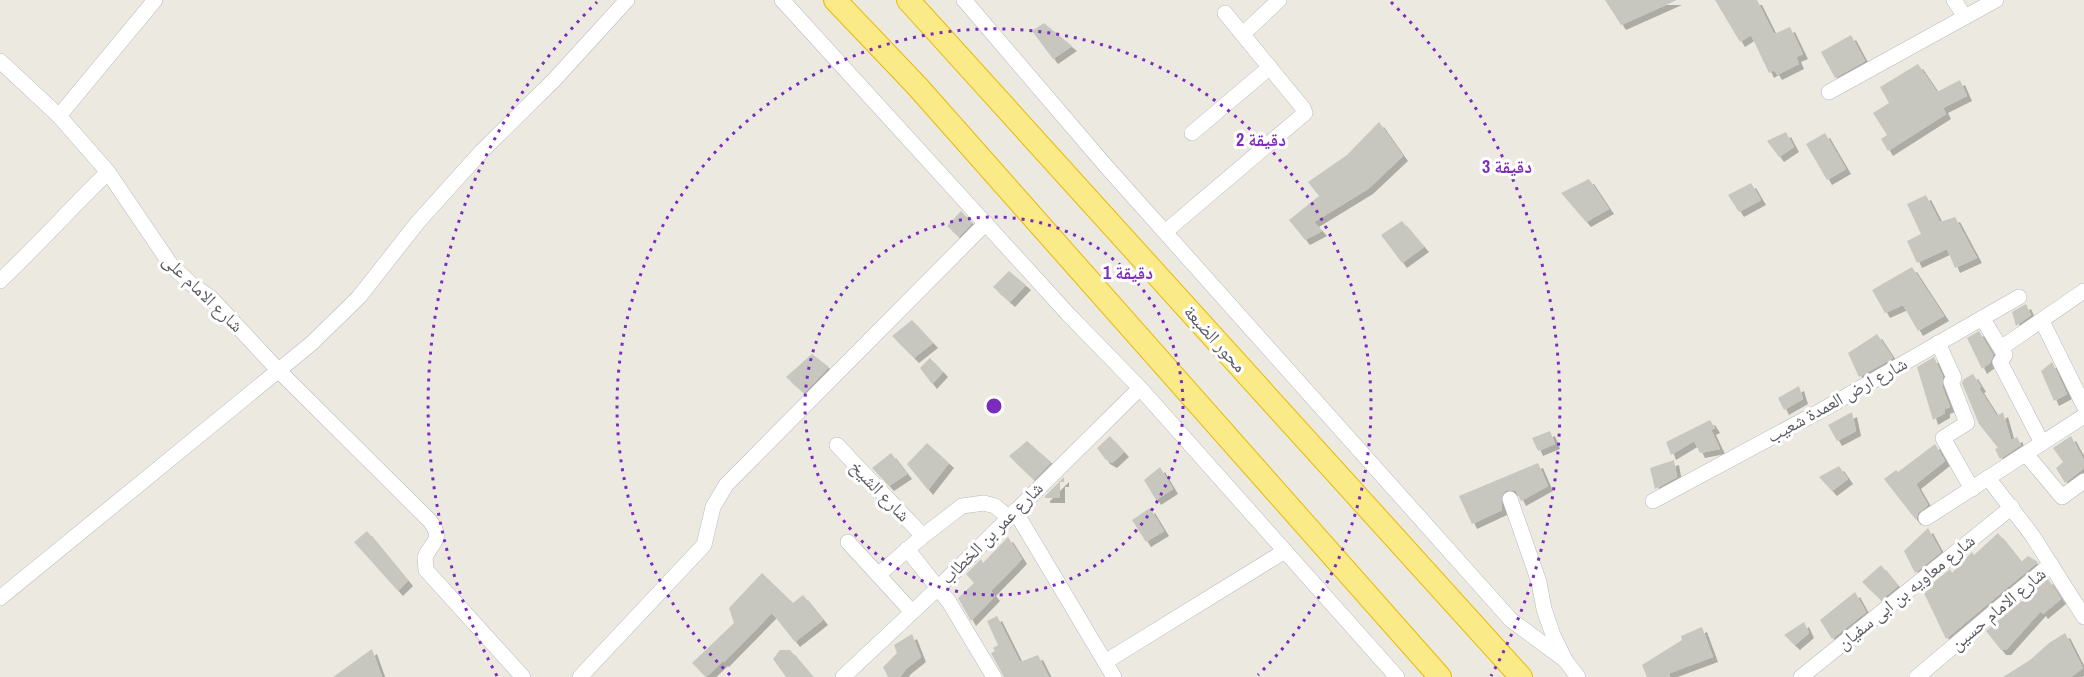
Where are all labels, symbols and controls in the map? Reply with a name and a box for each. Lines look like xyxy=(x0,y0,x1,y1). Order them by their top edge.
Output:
text: 2 دقيقة xyxy=(1236,127,1286,152)
text: 3 دقيقة xyxy=(1482,154,1532,179)
street label: شارع الامام على xyxy=(157,248,249,338)
text: 1 دقيقة xyxy=(1103,260,1153,285)
street label: محور الضبعة xyxy=(1178,300,1252,378)
street label: شارع ارض العمدة شعيب xyxy=(1762,351,1911,449)
centre of rings xyxy=(984,396,1004,416)
street label: شارع الشيخ xyxy=(845,454,916,527)
street label: شارع عمر بن الخطاب xyxy=(935,476,1048,589)
street label: شارع معاويه بن ابى سفيان xyxy=(1831,528,1980,655)
street label: شارع الامام حسين xyxy=(1944,561,2051,656)

